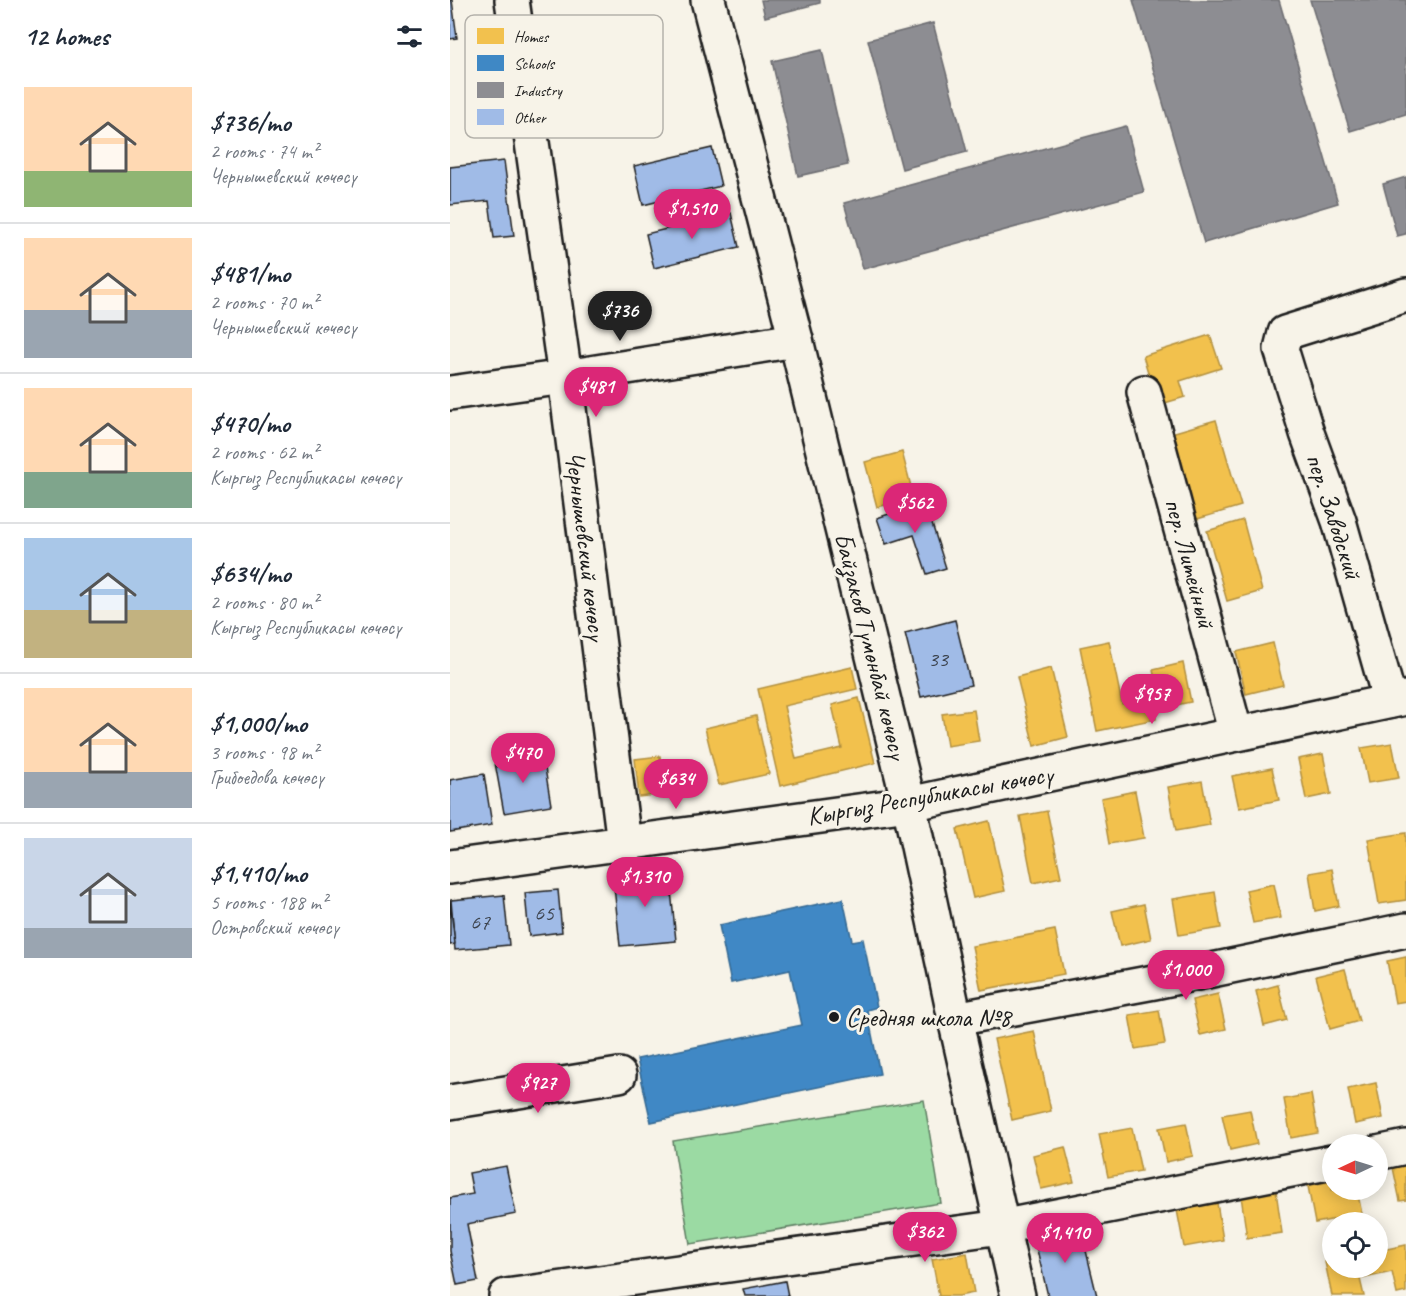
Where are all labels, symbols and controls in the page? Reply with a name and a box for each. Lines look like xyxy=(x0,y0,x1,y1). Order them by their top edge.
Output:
legend xyxy=(465,15,663,138)
text: 12 homes xyxy=(24,20,109,53)
icon: filters xyxy=(393,20,426,53)
text: Homes xyxy=(514,27,550,47)
text: Schools xyxy=(514,54,555,74)
text: Industry xyxy=(514,81,563,101)
text: $736/mo xyxy=(210,106,291,139)
text: Other xyxy=(514,108,547,128)
icon: home xyxy=(72,111,144,183)
text: 2 rooms · 74 m² xyxy=(210,139,318,164)
text: Чернышевский көчөсү xyxy=(210,164,357,189)
pin: $1,510 xyxy=(643,189,741,240)
text: $1,510 xyxy=(668,196,716,221)
text: $481/mo xyxy=(210,257,290,290)
icon: home xyxy=(72,262,144,334)
text: 2 rooms · 70 m² xyxy=(210,290,318,315)
pin: $736 xyxy=(584,291,656,342)
text: $736 xyxy=(602,298,638,323)
text: Чернышевский көчөсү xyxy=(210,315,357,340)
pin: $481 xyxy=(560,367,632,418)
text: $481 xyxy=(578,374,614,399)
text: $470/mo xyxy=(210,407,290,440)
icon: home xyxy=(72,412,144,484)
text: 2 rooms · 62 m² xyxy=(210,440,318,465)
street label: Чернышевский көчөсү xyxy=(558,449,614,645)
street label: пер. Заводский xyxy=(1298,449,1370,585)
text: Кыргыз Республикасы көчөсү xyxy=(210,465,402,490)
pin: $562 xyxy=(879,483,951,534)
text: $562 xyxy=(897,490,933,515)
street label: пер. Литейный xyxy=(1157,494,1224,634)
street label: Байзаков Түмөнбай көчөсү xyxy=(826,529,916,765)
text: $634/mo xyxy=(210,557,291,590)
icon: home xyxy=(72,562,144,634)
text: 2 rooms · 80 m² xyxy=(210,590,318,615)
text: Кыргыз Республикасы көчөсү xyxy=(210,615,402,640)
house number: 33 xyxy=(928,645,950,673)
pin: $957 xyxy=(1116,674,1188,725)
text: $957 xyxy=(1134,681,1170,706)
text: $1,000/mo xyxy=(210,707,307,740)
icon: home xyxy=(72,712,144,784)
pin: $470 xyxy=(487,733,559,784)
text: 3 rooms · 98 m² xyxy=(210,740,318,765)
text: $470 xyxy=(505,740,541,765)
street label: Кыргыз Республикасы көчөсү xyxy=(805,757,1058,834)
pin: $634 xyxy=(640,759,712,810)
text: Грибоедова көчөсү xyxy=(210,765,324,790)
text: $634 xyxy=(658,766,694,791)
text: $1,410/mo xyxy=(210,857,307,890)
pin: $1,310 xyxy=(596,857,694,908)
icon: home xyxy=(72,862,144,934)
text: $1,310 xyxy=(621,864,669,889)
text: 5 rooms · 188 m² xyxy=(210,890,327,915)
house number: 65 xyxy=(534,899,555,927)
house number: 67 xyxy=(470,908,491,936)
text: Островский көчөсү xyxy=(210,915,339,940)
pin: $1,000 xyxy=(1137,950,1235,1001)
text: $1,000 xyxy=(1162,957,1210,982)
place label: Средняя школа №8 xyxy=(846,1001,1013,1034)
marker: Средняя школа №8 xyxy=(827,1010,841,1024)
pin: $927 xyxy=(502,1063,574,1114)
text: $927 xyxy=(520,1070,556,1095)
north arrow xyxy=(1322,1134,1388,1200)
map controls xyxy=(1322,1134,1388,1278)
pin: $362 xyxy=(889,1212,961,1263)
button: locate xyxy=(1322,1212,1388,1278)
pin: $1,410 xyxy=(1016,1213,1114,1264)
text: $362 xyxy=(907,1219,943,1244)
text: $1,410 xyxy=(1041,1220,1089,1245)

